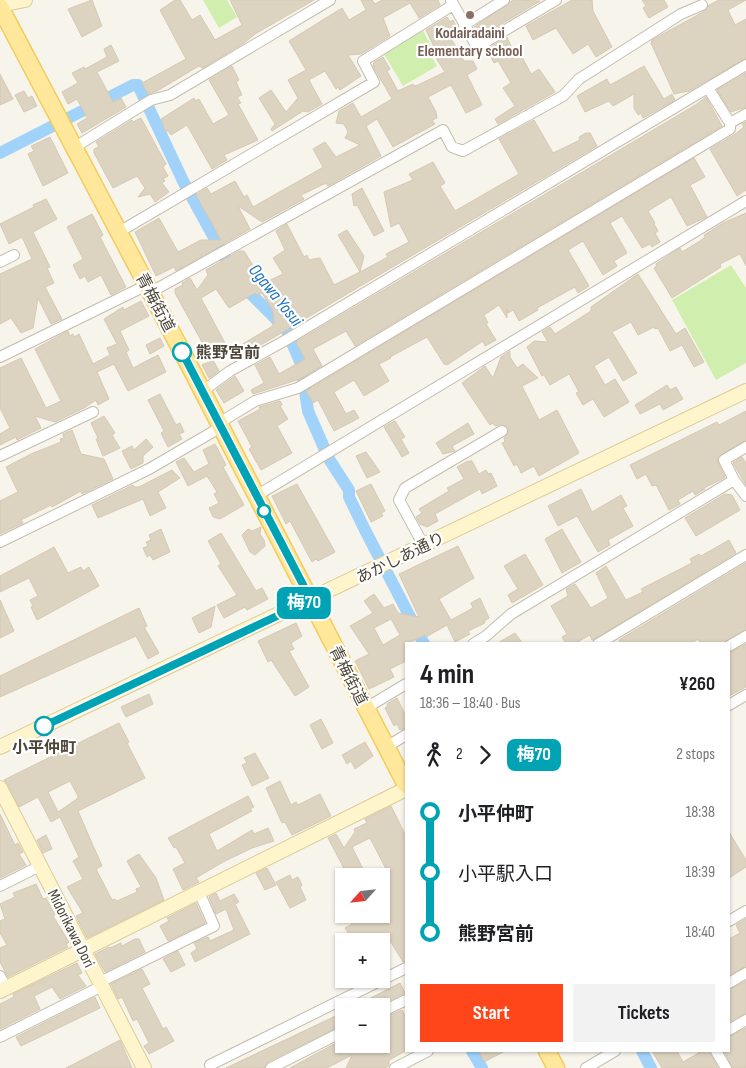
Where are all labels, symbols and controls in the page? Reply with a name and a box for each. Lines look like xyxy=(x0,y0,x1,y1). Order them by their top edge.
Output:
marker: Kodairadaini Elementary school xyxy=(464,9,476,21)
place label: Kodairadaini Elementary school xyxy=(418,24,522,61)
water label: Ogawa Yosui xyxy=(244,260,308,331)
street label: 青梅街道 xyxy=(131,270,178,335)
marker: 熊野宮前 xyxy=(172,342,192,362)
place label: 熊野宮前 xyxy=(196,343,260,363)
unlabelled marker xyxy=(257,504,271,518)
street label: あかしあ通り xyxy=(353,529,448,588)
line badge: 梅70 xyxy=(275,587,333,619)
text: 梅70 xyxy=(287,592,321,613)
street label: 青梅街道 xyxy=(325,643,371,709)
text: 4 min xyxy=(420,658,474,691)
text: ¥260 xyxy=(679,673,715,696)
text: 18:36 – 18:40 · Bus xyxy=(420,694,521,713)
marker: 小平仲町 xyxy=(34,716,54,736)
place label: 小平仲町 xyxy=(12,738,76,758)
icon: walk xyxy=(420,741,448,769)
icon: forward xyxy=(471,741,499,769)
text: 梅70 xyxy=(517,744,551,765)
text: 2 xyxy=(456,745,463,764)
text: 2 stops xyxy=(676,745,715,764)
text: 小平仲町 xyxy=(458,803,534,826)
text: 18:38 xyxy=(686,803,715,822)
text: 小平駅入口 xyxy=(458,863,553,886)
text: 18:39 xyxy=(686,863,715,882)
north arrow xyxy=(335,868,390,922)
map controls xyxy=(335,868,390,1053)
street label: Midorikawa Dori xyxy=(43,886,98,971)
text: 熊野宮前 xyxy=(458,923,534,946)
text: 18:40 xyxy=(686,923,715,942)
button: + xyxy=(335,933,390,988)
button: Start xyxy=(420,984,563,1042)
button: Tickets xyxy=(573,984,715,1042)
button: − xyxy=(335,998,390,1053)

